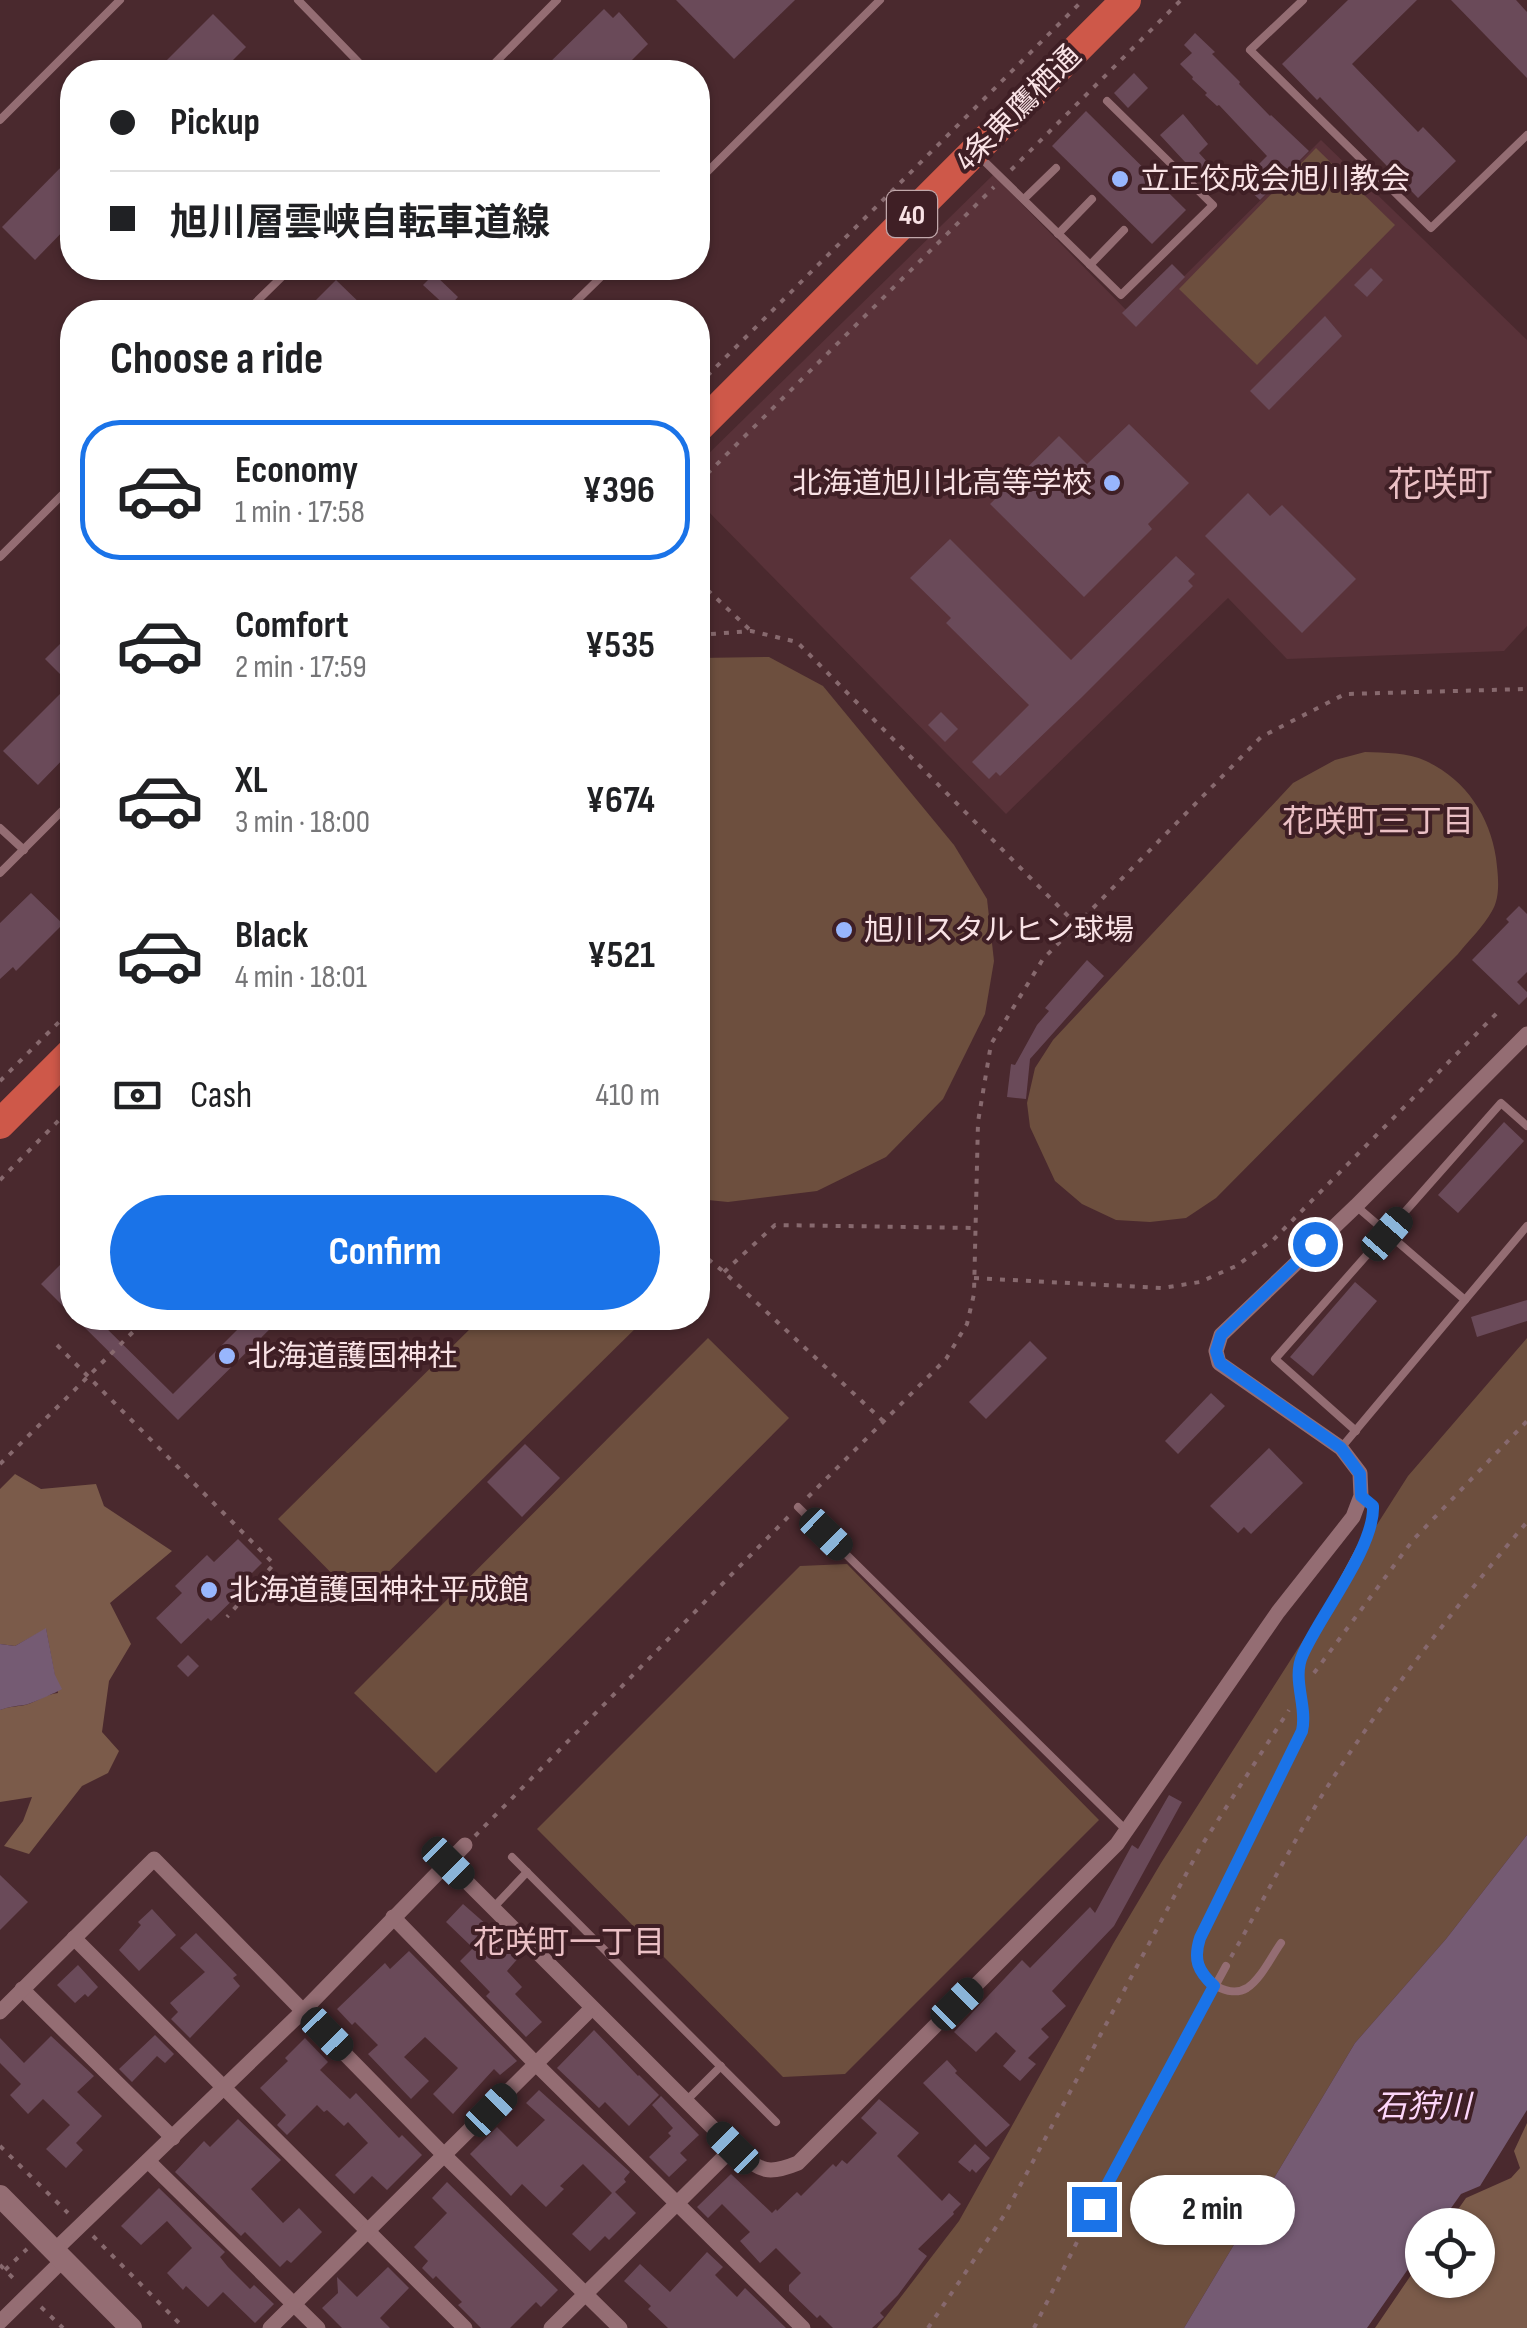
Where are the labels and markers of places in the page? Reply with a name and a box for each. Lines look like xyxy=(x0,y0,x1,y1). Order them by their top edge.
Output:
place label: 立正佼成会旭川教会 xyxy=(1140,162,1410,198)
marker: 立正佼成会旭川教会 xyxy=(1109,168,1131,190)
place label: 北海道旭川北高等学校 xyxy=(792,466,1092,502)
marker: 北海道旭川北高等学校 xyxy=(1101,472,1123,494)
place label: 旭川スタルヒン球場 xyxy=(864,913,1134,949)
marker: 旭川スタルヒン球場 xyxy=(833,919,855,941)
place label: 北海道護国神社 xyxy=(247,1339,457,1375)
marker: 北海道護国神社 xyxy=(216,1345,238,1367)
place label: 北海道護国神社平成館 xyxy=(229,1573,529,1609)
marker: 北海道護国神社平成館 xyxy=(198,1579,220,1601)

